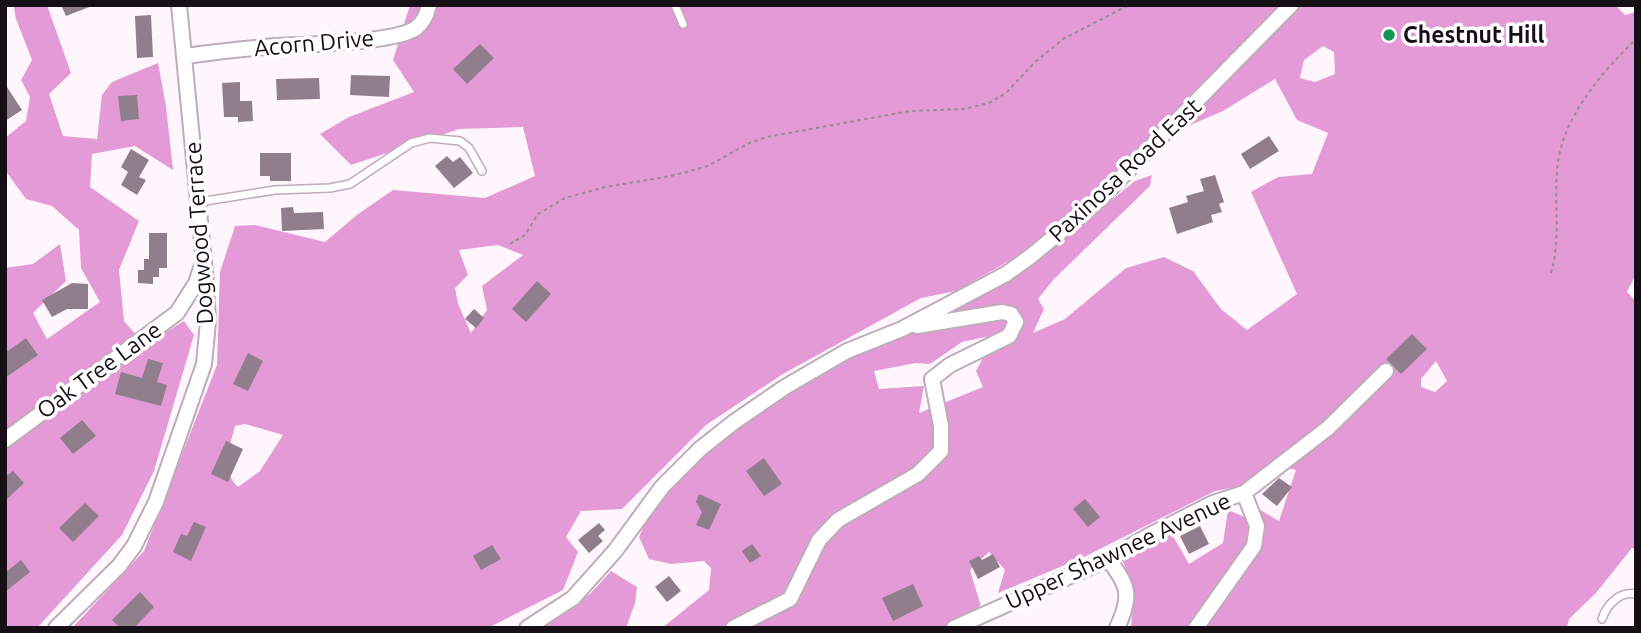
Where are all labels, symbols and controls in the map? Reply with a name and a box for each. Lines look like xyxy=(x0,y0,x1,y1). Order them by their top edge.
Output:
place label: Chestnut Hill xyxy=(1403,22,1544,47)
street label: Acorn Drive xyxy=(253,25,375,60)
marker: Chestnut Hill xyxy=(1381,27,1397,43)
street label: Paxinosa Road East xyxy=(1044,93,1206,246)
street label: Dogwood Terrace xyxy=(180,141,217,325)
street label: Oak Tree Lane xyxy=(32,316,166,423)
street label: Upper Shawnee Avenue xyxy=(1001,487,1234,614)

